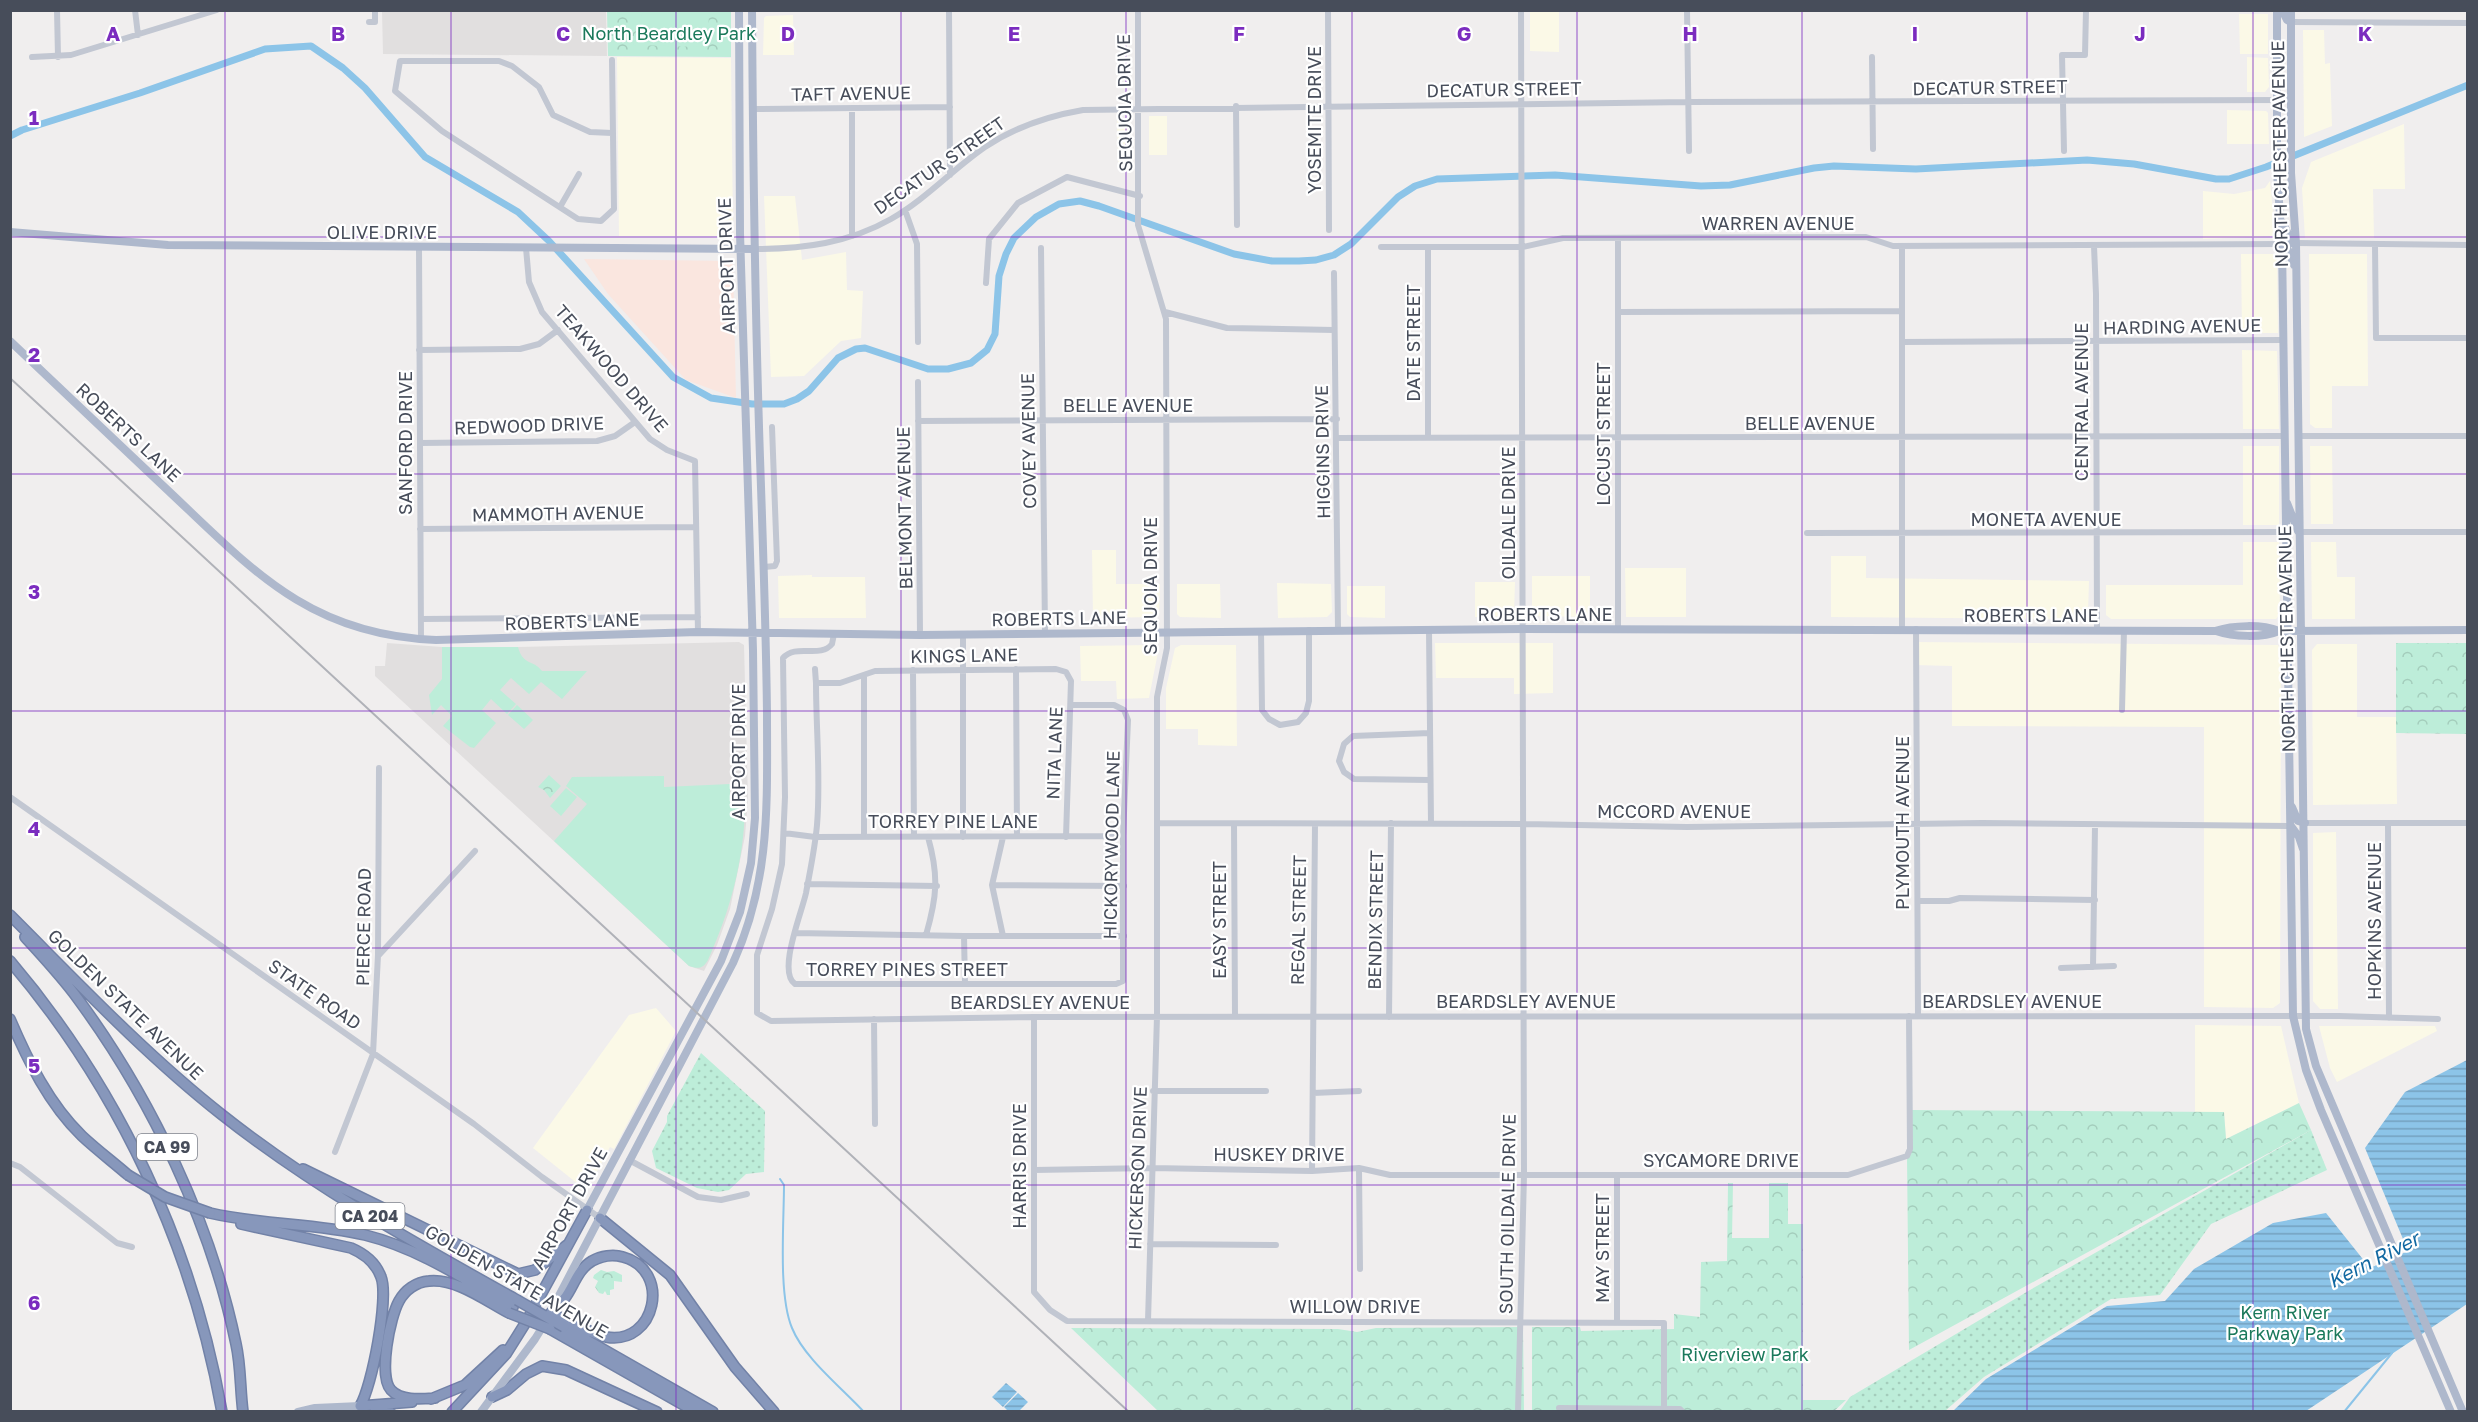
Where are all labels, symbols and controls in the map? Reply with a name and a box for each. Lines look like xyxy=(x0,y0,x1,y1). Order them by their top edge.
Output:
text: A xyxy=(106,21,120,45)
text: B xyxy=(331,21,345,45)
text: C xyxy=(556,21,570,45)
text: D xyxy=(781,21,795,45)
text: E xyxy=(1008,21,1020,45)
text: F xyxy=(1233,21,1245,45)
text: G xyxy=(1457,21,1471,45)
text: H xyxy=(1682,21,1698,45)
text: I xyxy=(1912,21,1918,45)
text: J xyxy=(2134,21,2146,45)
text: K xyxy=(2358,21,2373,45)
park label: North Beardley Park xyxy=(582,22,756,44)
street label: SEQUOIA DRIVE xyxy=(1112,34,1136,172)
street label: NORTH CHESTER AVENUE xyxy=(2266,40,2292,268)
street label: YOSEMITE DRIVE xyxy=(1303,46,1325,194)
street label: DECATUR STREET xyxy=(1912,75,2068,99)
street label: DECATUR STREET xyxy=(1426,77,1582,101)
street label: TAFT AVENUE xyxy=(791,81,911,105)
text: 1 xyxy=(29,105,39,129)
street label: DECATUR STREET xyxy=(869,112,1009,218)
street label: AIRPORT DRIVE xyxy=(713,197,739,335)
street label: WARREN AVENUE xyxy=(1701,212,1855,234)
street label: OLIVE DRIVE xyxy=(327,221,437,243)
street label: DATE STREET xyxy=(1402,284,1424,402)
street label: TEAKWOOD DRIVE xyxy=(551,300,673,436)
street label: HARDING AVENUE xyxy=(2103,314,2261,338)
street label: CENTRAL AVENUE xyxy=(2070,323,2092,481)
text: 2 xyxy=(28,342,40,366)
street label: LOCUST STREET xyxy=(1592,362,1614,506)
street label: SANFORD DRIVE xyxy=(394,371,416,515)
street label: COVEY AVENUE xyxy=(1016,373,1040,509)
street label: ROBERTS LANE xyxy=(72,378,186,486)
street label: HIGGINS DRIVE xyxy=(1310,385,1334,519)
street label: BELLE AVENUE xyxy=(1063,394,1193,416)
street label: REDWOOD DRIVE xyxy=(454,411,604,439)
street label: BELLE AVENUE xyxy=(1745,412,1875,434)
street label: BELMONT AVENUE xyxy=(892,426,916,590)
street label: OILDALE DRIVE xyxy=(1497,447,1519,579)
street label: MAMMOTH AVENUE xyxy=(472,500,644,526)
street label: MONETA AVENUE xyxy=(1970,508,2122,530)
street label: SEQUOIA DRIVE xyxy=(1139,517,1161,655)
street label: NORTH CHESTER AVENUE xyxy=(2273,525,2299,753)
text: 3 xyxy=(28,579,40,603)
street label: ROBERTS LANE xyxy=(1477,603,1613,625)
street label: ROBERTS LANE xyxy=(1963,604,2099,626)
street label: ROBERTS LANE xyxy=(991,606,1127,630)
street label: ROBERTS LANE xyxy=(504,608,640,634)
street label: KINGS LANE xyxy=(910,643,1018,667)
street label: AIRPORT DRIVE xyxy=(727,684,749,820)
street label: NITA LANE xyxy=(1041,706,1067,800)
street label: PLYMOUTH AVENUE xyxy=(1891,736,1913,910)
street label: HICKORYWOOD LANE xyxy=(1098,750,1124,940)
street label: MCCORD AVENUE xyxy=(1597,800,1751,822)
street label: TORREY PINE LANE xyxy=(868,810,1038,832)
text: 4 xyxy=(28,816,40,840)
street label: HOPKINS AVENUE xyxy=(2363,842,2385,1000)
street label: BENDIX STREET xyxy=(1363,850,1387,990)
street label: REGAL STREET xyxy=(1286,855,1310,985)
street label: EASY STREET xyxy=(1208,861,1230,979)
street label: PIERCE ROAD xyxy=(351,868,375,986)
street label: GOLDEN STATE AVENUE xyxy=(44,924,208,1084)
street label: STATE ROAD xyxy=(264,954,366,1034)
street label: TORREY PINES STREET xyxy=(806,958,1008,980)
street label: BEARDSLEY AVENUE xyxy=(1436,990,1616,1012)
street label: BEARDSLEY AVENUE xyxy=(1922,990,2102,1012)
street label: BEARDSLEY AVENUE xyxy=(950,991,1130,1013)
text: 5 xyxy=(28,1053,40,1077)
street label: HICKERSON DRIVE xyxy=(1123,1086,1151,1250)
street label: HARRIS DRIVE xyxy=(1008,1103,1030,1229)
street label: SOUTH OILDALE DRIVE xyxy=(1494,1114,1520,1314)
road number: CA 99 xyxy=(137,1134,197,1160)
street label: AIRPORT DRIVE xyxy=(526,1143,612,1273)
street label: HUSKEY DRIVE xyxy=(1213,1143,1345,1165)
street label: SYCAMORE DRIVE xyxy=(1643,1149,1799,1171)
street label: MAY STREET xyxy=(1591,1193,1613,1303)
road number: CA 204 xyxy=(336,1203,404,1229)
street label: GOLDEN STATE AVENUE xyxy=(422,1220,612,1342)
water label: Kern River xyxy=(2323,1224,2426,1292)
text: 6 xyxy=(28,1290,40,1314)
street label: WILLOW DRIVE xyxy=(1289,1295,1421,1317)
park label: Kern River Parkway Park xyxy=(2227,1301,2343,1344)
park label: Riverview Park xyxy=(1681,1343,1809,1365)

